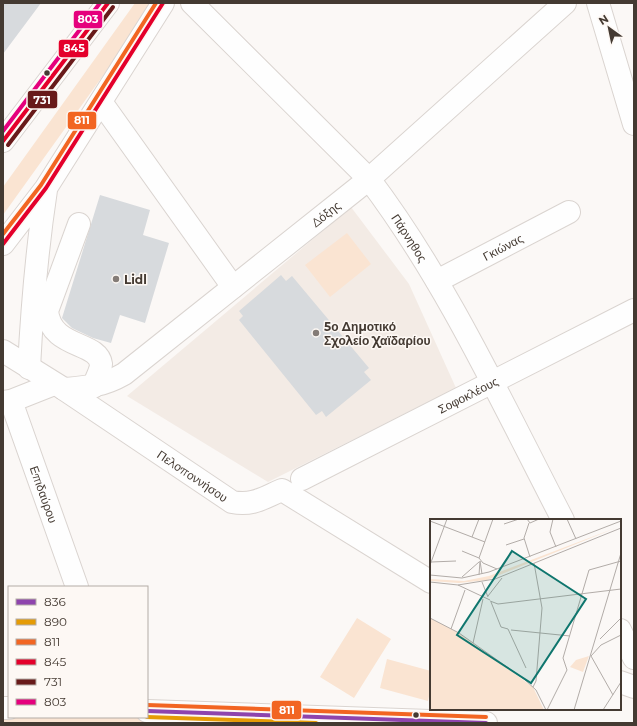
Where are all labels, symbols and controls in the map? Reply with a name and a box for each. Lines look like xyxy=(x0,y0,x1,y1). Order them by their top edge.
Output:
north arrow xyxy=(589,8,629,48)
line badge: 803 xyxy=(73,10,103,29)
text: N xyxy=(596,11,611,28)
text: 803 xyxy=(77,12,99,26)
line badge: 845 xyxy=(58,39,89,58)
text: 845 xyxy=(63,41,85,55)
unlabelled marker xyxy=(42,68,52,78)
line badge: 731 xyxy=(27,90,58,109)
text: 731 xyxy=(33,93,51,107)
line badge: 811 xyxy=(67,111,97,130)
text: 811 xyxy=(74,113,90,127)
street label: Δόξης xyxy=(308,197,343,230)
street label: Πάρνηθος xyxy=(389,211,431,265)
street label: Γκιώνας xyxy=(480,230,525,263)
place label: Lidl xyxy=(124,272,147,287)
marker: Lidl xyxy=(111,274,121,284)
place label: 5ο Δημοτικό Σχολείο Χαϊδαρίου xyxy=(324,319,431,348)
marker: 5ο Δημοτικό Σχολείο Χαϊδαρίου xyxy=(311,328,321,338)
street label: Σοφοκλέους xyxy=(435,373,501,416)
street label: Πελοποννήσου xyxy=(155,446,231,505)
street label: Επιδαύρου xyxy=(27,464,61,525)
inset map xyxy=(430,519,621,710)
legend xyxy=(8,586,148,718)
text: 836 xyxy=(44,594,66,609)
text: 890 xyxy=(44,614,67,629)
text: 811 xyxy=(44,634,60,649)
text: 845 xyxy=(44,654,67,669)
text: 731 xyxy=(44,674,62,689)
text: 803 xyxy=(44,694,66,709)
line badge: 811 xyxy=(271,700,302,720)
text: 811 xyxy=(279,703,295,717)
unlabelled marker xyxy=(411,710,421,720)

